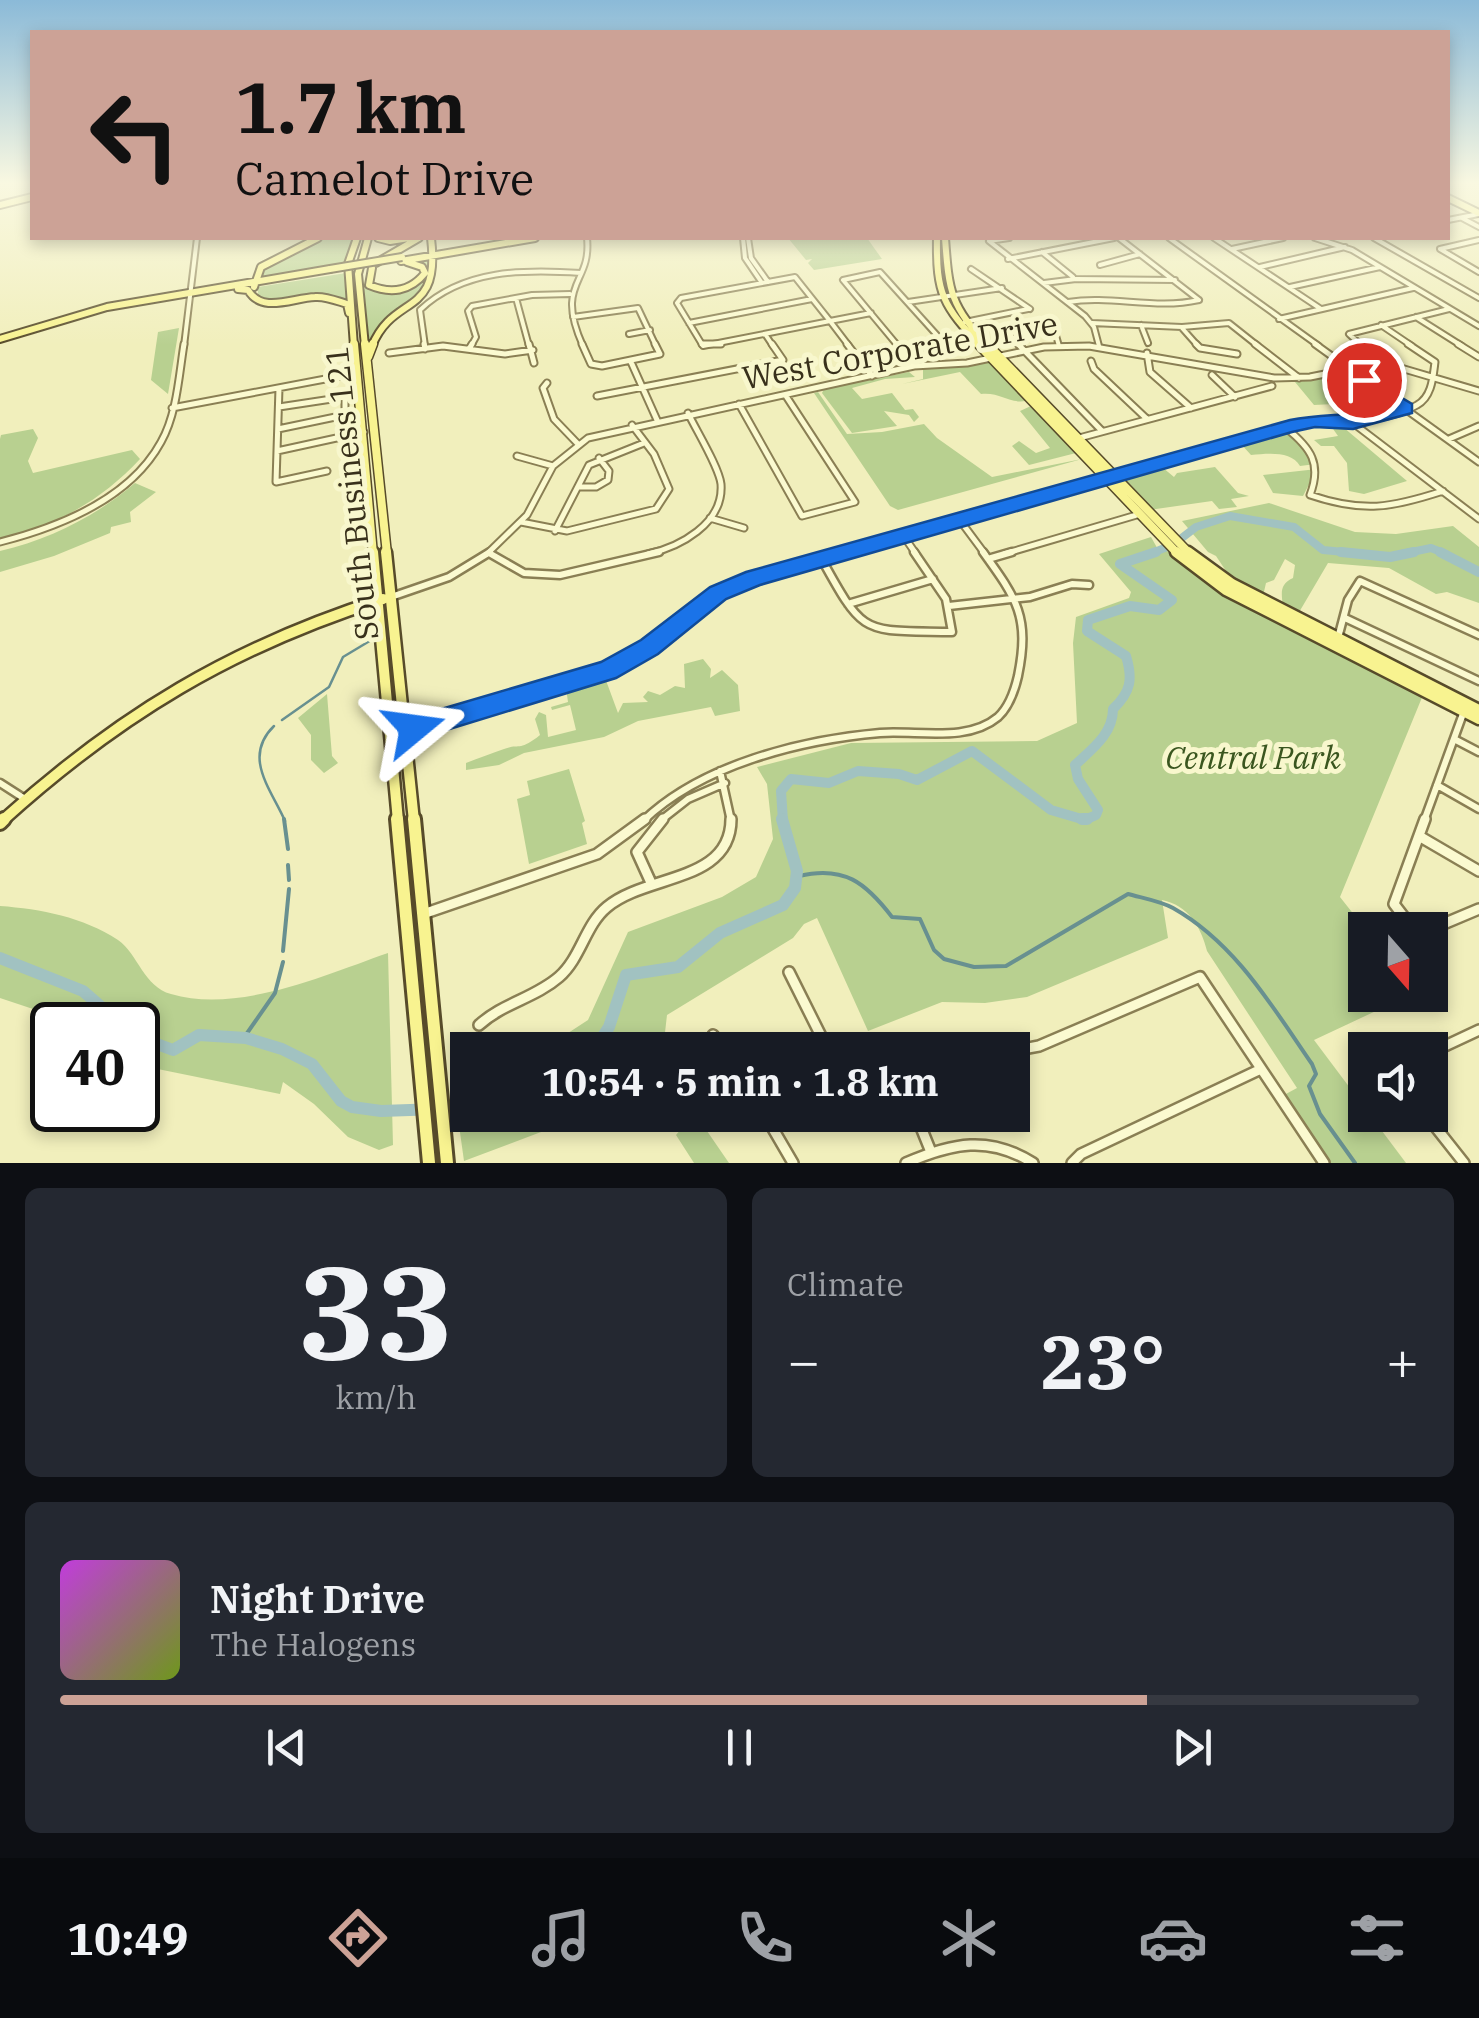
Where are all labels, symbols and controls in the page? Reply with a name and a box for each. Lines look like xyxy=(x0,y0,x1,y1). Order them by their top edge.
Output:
text: 1.7 km xyxy=(235,61,467,152)
icon: left xyxy=(70,70,200,200)
text: Camelot Drive xyxy=(235,149,534,207)
street label: West Corporate Drive xyxy=(739,302,1061,398)
pin xyxy=(1322,338,1407,423)
street label: South Business 121 xyxy=(315,344,387,642)
icon: arrive xyxy=(1337,353,1392,408)
position arrow xyxy=(362,676,466,780)
park label: Central Park xyxy=(1165,736,1341,778)
north arrow xyxy=(1348,912,1448,1012)
map controls xyxy=(1348,912,1448,1132)
speed limit sign: 40 xyxy=(30,1002,160,1132)
button: sound xyxy=(1348,1032,1448,1132)
text: 10:54 · 5 min · 1.8 km xyxy=(541,1057,939,1106)
text: 33 xyxy=(298,1226,454,1395)
text: Climate xyxy=(787,1263,904,1305)
text: 23° xyxy=(1040,1312,1166,1410)
text: − xyxy=(787,1325,820,1396)
text: + xyxy=(1386,1325,1419,1396)
text: km/h xyxy=(336,1376,416,1418)
text: Night Drive xyxy=(210,1574,425,1623)
text: The Halogens xyxy=(210,1623,416,1665)
icon: previous xyxy=(259,1720,314,1775)
icon: pause xyxy=(712,1720,767,1775)
icon: next xyxy=(1165,1720,1220,1775)
icon: directions xyxy=(323,1903,393,1973)
icon: music xyxy=(526,1903,596,1973)
icon: phone xyxy=(730,1903,800,1973)
icon: climate xyxy=(934,1903,1004,1973)
icon: car xyxy=(1138,1903,1208,1973)
icon: filters xyxy=(1342,1903,1412,1973)
text: 10:49 xyxy=(67,1909,189,1967)

